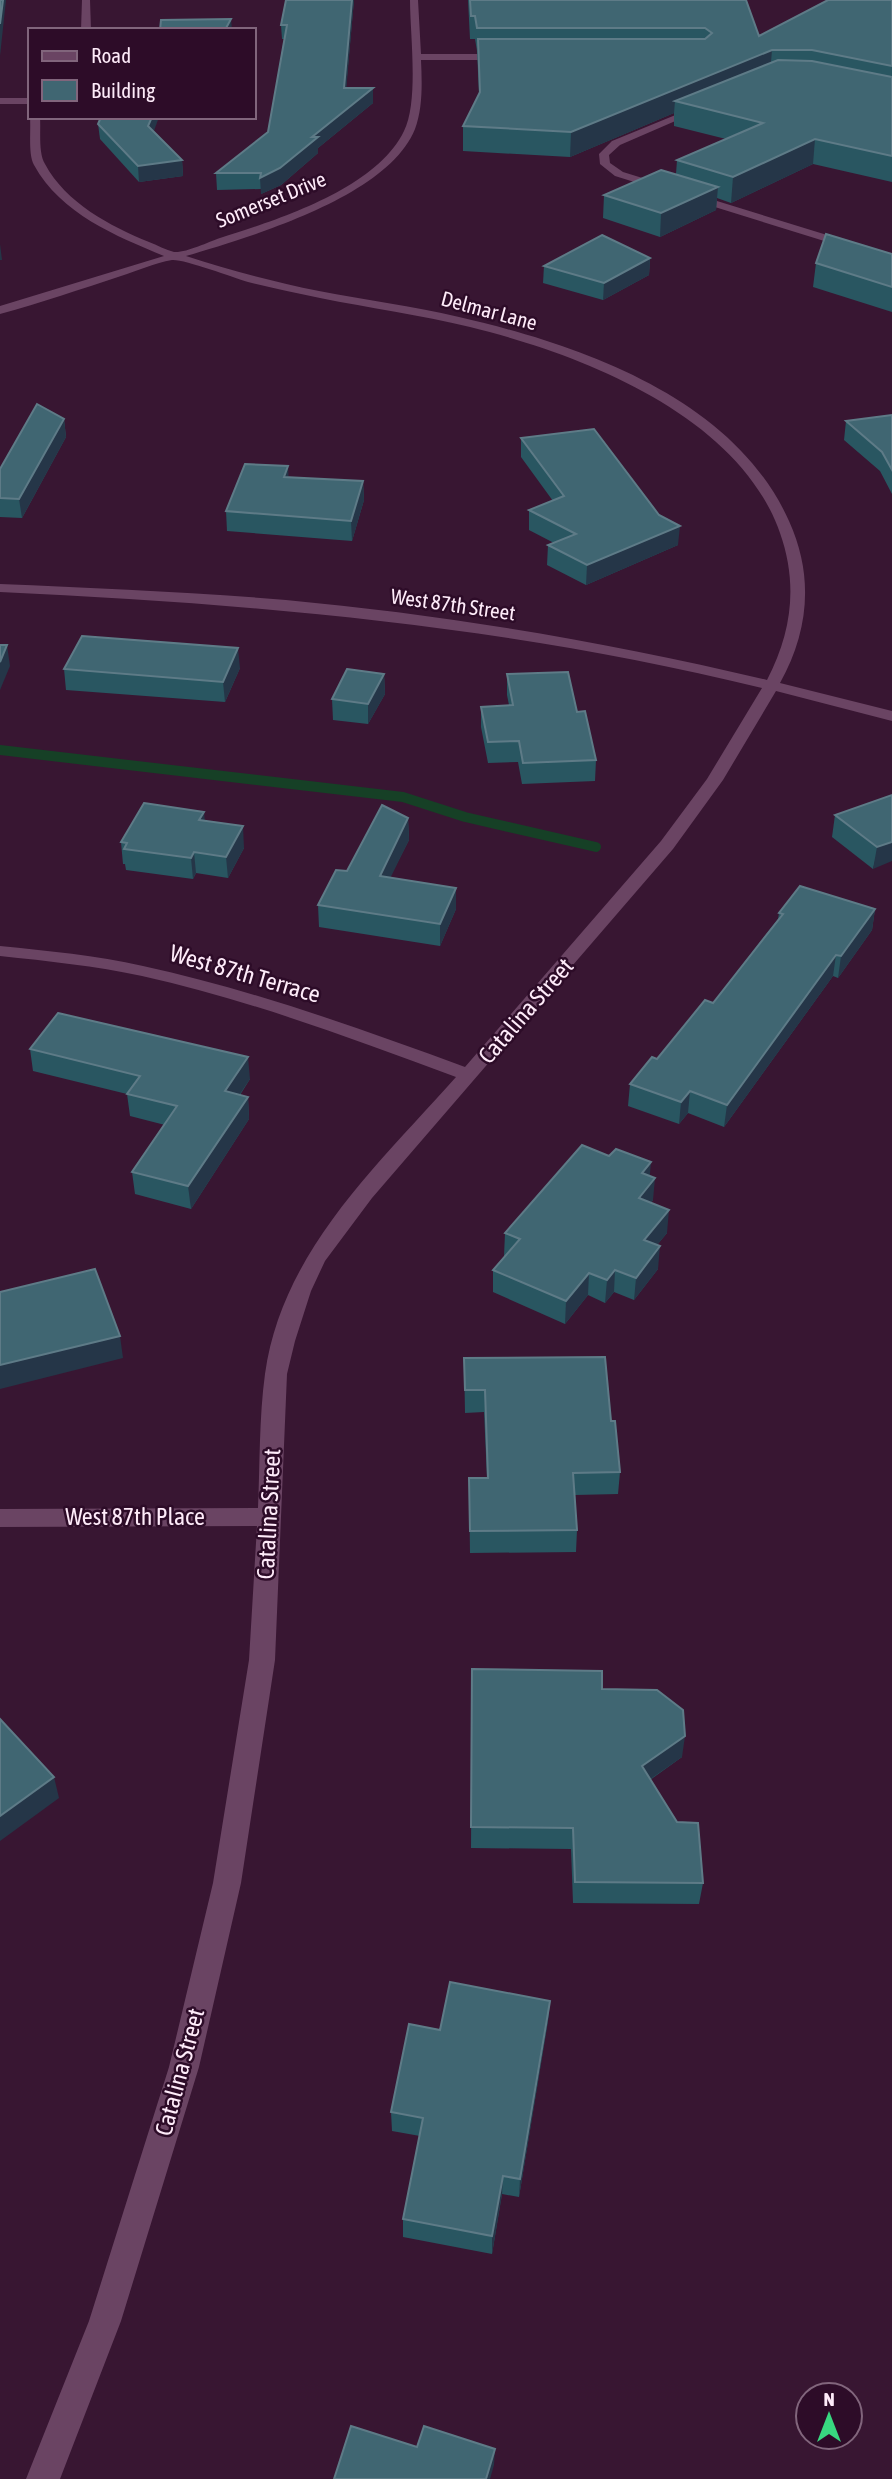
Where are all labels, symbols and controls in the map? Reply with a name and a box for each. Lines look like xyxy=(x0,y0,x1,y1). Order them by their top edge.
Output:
legend xyxy=(28,28,256,119)
text: Road xyxy=(91,43,131,67)
text: Building xyxy=(91,78,155,102)
street label: Somerset Drive xyxy=(212,166,329,232)
street label: Delmar Lane xyxy=(439,286,540,334)
street label: West 87th Street xyxy=(389,583,517,625)
street label: West 87th Terrace xyxy=(167,939,323,1008)
street label: Catalina Street xyxy=(473,952,579,1069)
street label: Catalina Street xyxy=(252,1448,285,1580)
street label: West 87th Place xyxy=(65,1503,205,1530)
street label: Catalina Street xyxy=(150,2005,209,2138)
north arrow xyxy=(794,2381,864,2451)
text: N xyxy=(823,2388,835,2410)

